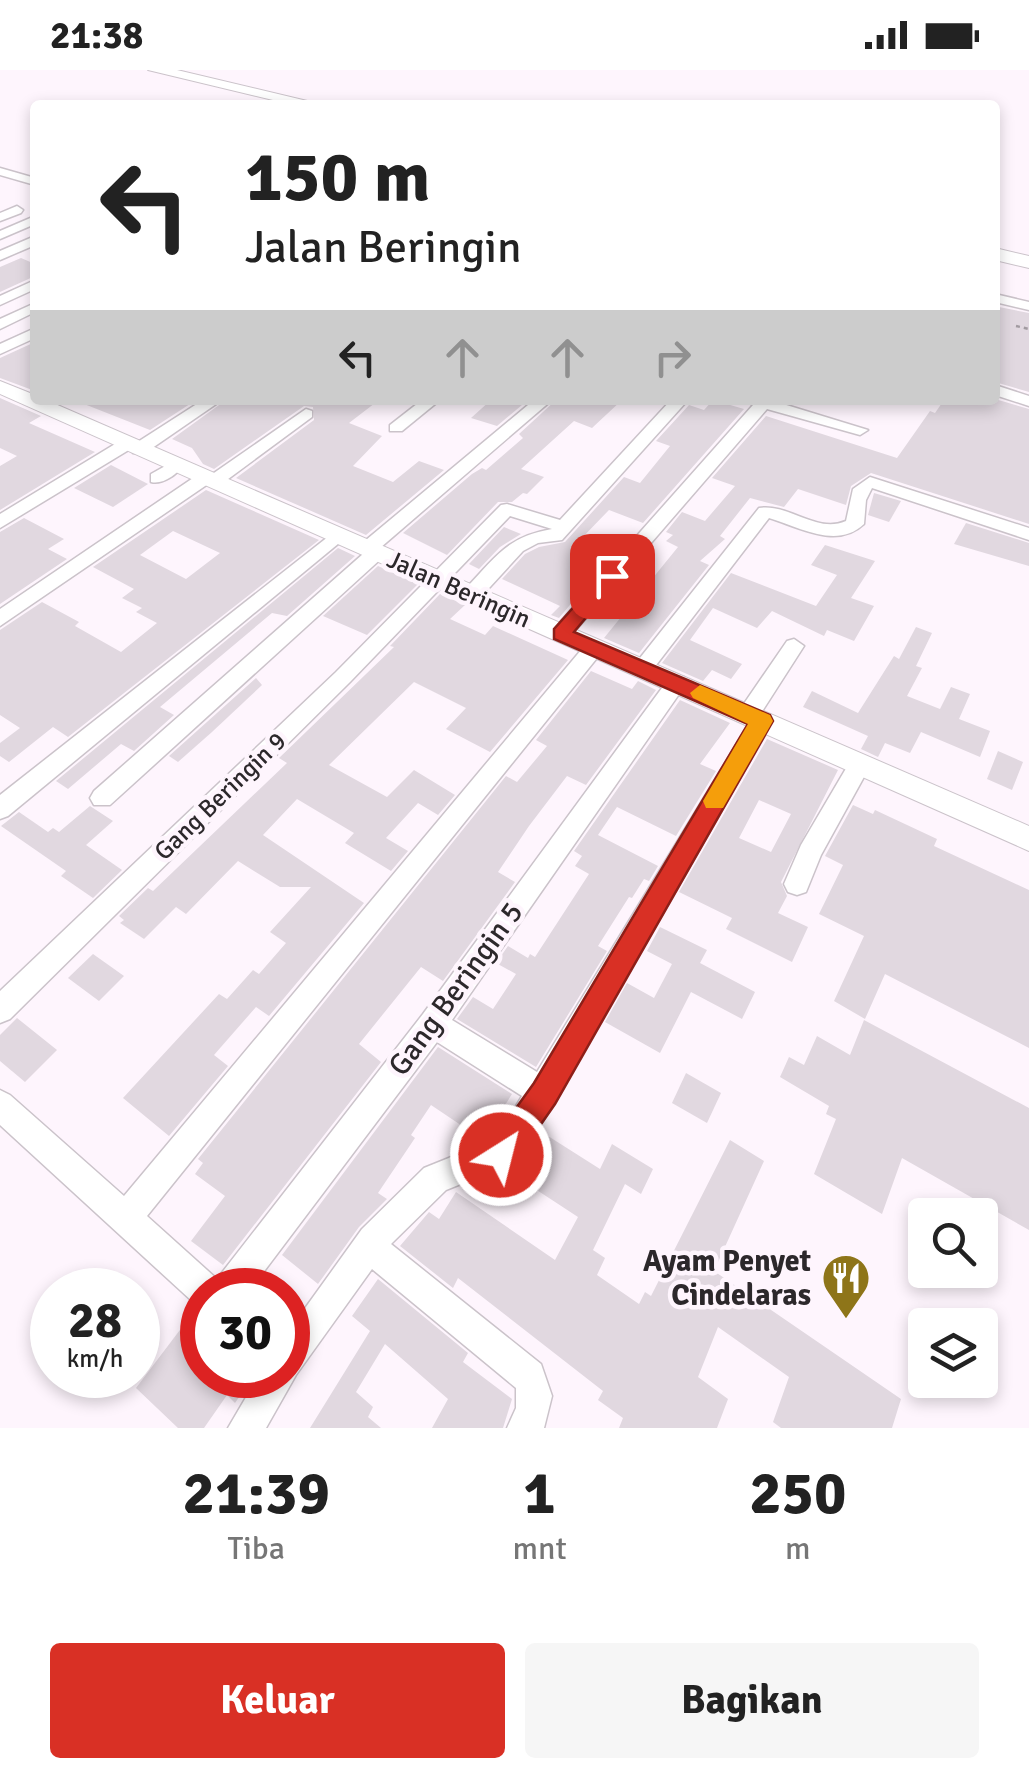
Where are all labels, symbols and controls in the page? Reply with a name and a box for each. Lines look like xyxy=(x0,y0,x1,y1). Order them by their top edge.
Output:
text: 21:38 xyxy=(50,12,143,59)
text: 150 m xyxy=(245,134,430,220)
icon: left xyxy=(80,140,210,270)
text: Jalan Beringin xyxy=(245,220,522,275)
icon: left xyxy=(330,330,385,385)
icon: ahead xyxy=(435,330,490,385)
icon: ahead xyxy=(540,330,595,385)
icon: right xyxy=(645,330,700,385)
pin xyxy=(570,534,655,619)
street label: Jalan Beringin xyxy=(383,544,535,634)
icon: arrive xyxy=(585,549,640,604)
street label: Gang Beringin 9 xyxy=(148,725,292,867)
street label: Gang Beringin 5 xyxy=(381,895,531,1083)
position arrow xyxy=(449,1103,553,1207)
map controls xyxy=(908,1198,998,1398)
button: search xyxy=(908,1198,998,1288)
place label: Ayam Penyet Cindelaras xyxy=(643,1243,811,1314)
restaurant icon: Ayam Penyet Cindelaras xyxy=(820,1252,872,1320)
speed limit sign: 30 xyxy=(180,1268,310,1398)
text: 28 xyxy=(68,1290,122,1352)
button: layers xyxy=(908,1308,998,1398)
text: km/h xyxy=(67,1343,123,1374)
text: 21:39 xyxy=(183,1457,330,1531)
text: 1 xyxy=(523,1457,556,1531)
text: 250 xyxy=(749,1457,846,1531)
text: Tiba xyxy=(227,1529,285,1568)
text: mnt xyxy=(512,1529,567,1568)
text: m xyxy=(785,1529,811,1568)
button: Keluar xyxy=(50,1643,505,1758)
button: Bagikan xyxy=(525,1643,979,1758)

